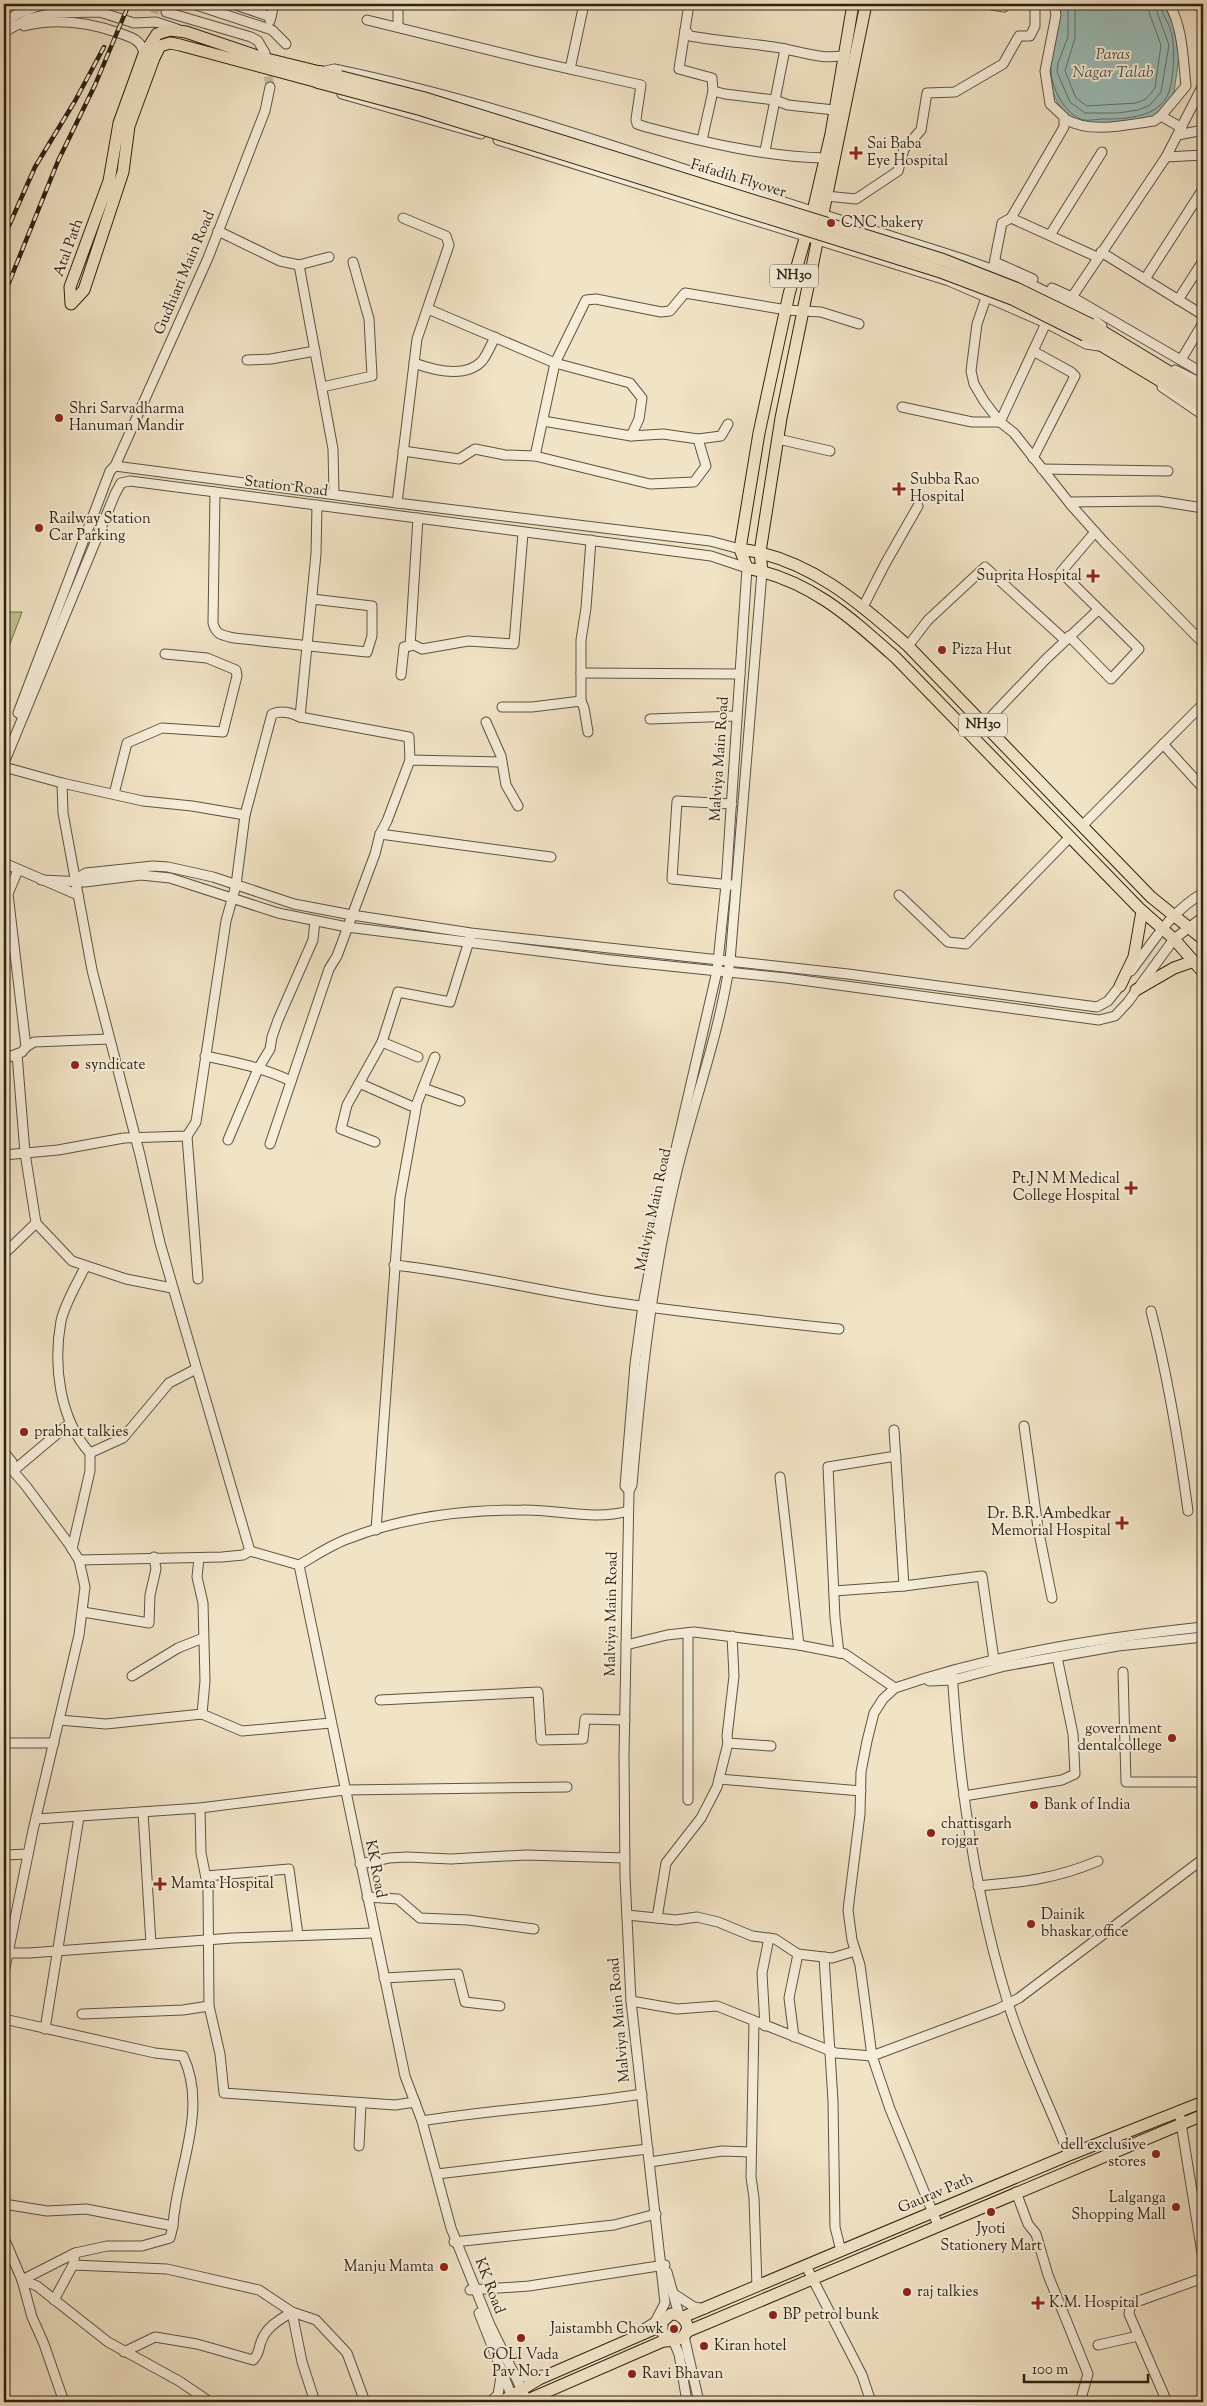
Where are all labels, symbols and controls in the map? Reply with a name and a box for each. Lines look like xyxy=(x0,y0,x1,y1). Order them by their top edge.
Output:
water label: Paras Nagar Talab xyxy=(1072,44,1154,85)
place label: Sai Baba Eye Hospital xyxy=(867,134,948,172)
marker: Sai Baba Eye Hospital xyxy=(849,146,863,160)
street label: Fafadih Flyover xyxy=(688,154,789,204)
street label: Gudhiari Main Road xyxy=(149,207,221,338)
place label: CNC bakery xyxy=(841,213,924,234)
street label: Atal Path xyxy=(49,216,89,280)
marker: CNC bakery xyxy=(825,217,837,229)
road number: NH30 xyxy=(770,264,818,288)
place label: Shri Sarvadharma Hanuman Mandir xyxy=(69,399,185,437)
marker: Shri Sarvadharma Hanuman Mandir xyxy=(53,412,65,424)
place label: Subba Rao Hospital xyxy=(910,470,979,508)
street label: Station Road xyxy=(243,471,330,503)
marker: Subba Rao Hospital xyxy=(892,482,906,496)
place label: Railway Station Car Parking xyxy=(49,509,151,547)
marker: Railway Station Car Parking xyxy=(33,522,45,534)
place label: Suprita Hospital xyxy=(976,566,1082,587)
marker: Suprita Hospital xyxy=(1086,569,1100,583)
place label: Pizza Hut xyxy=(952,640,1012,661)
marker: Pizza Hut xyxy=(936,644,948,656)
street label: Malviya Main Road xyxy=(705,695,735,822)
road number: NH30 xyxy=(959,714,1007,736)
place label: syndicate xyxy=(85,1055,145,1076)
marker: syndicate xyxy=(69,1059,81,1071)
street label: Malviya Main Road xyxy=(631,1146,677,1273)
place label: Pt.J N M Medical College Hospital xyxy=(1012,1169,1120,1207)
marker: Pt.J N M Medical College Hospital xyxy=(1124,1181,1138,1195)
place label: prabhat talkies xyxy=(34,1422,128,1443)
marker: prabhat talkies xyxy=(18,1426,30,1438)
place label: Dr. B.R. Ambedkar Memorial Hospital xyxy=(987,1504,1111,1542)
marker: Dr. B.R. Ambedkar Memorial Hospital xyxy=(1115,1516,1129,1530)
street label: Malviya Main Road xyxy=(600,1551,624,1677)
place label: government dentalcollege xyxy=(1078,1719,1162,1757)
marker: government dentalcollege xyxy=(1166,1732,1178,1744)
place label: Bank of India xyxy=(1044,1795,1131,1816)
marker: Bank of India xyxy=(1028,1799,1040,1811)
place label: chattisgarh rojgar xyxy=(941,1814,1012,1852)
marker: chattisgarh rojgar xyxy=(925,1827,937,1839)
street label: KK Road xyxy=(359,1838,391,1900)
place label: Mamta Hospital xyxy=(171,1874,274,1895)
marker: Mamta Hospital xyxy=(153,1877,167,1891)
place label: Dainik bhaskar office xyxy=(1041,1905,1128,1943)
marker: Dainik bhaskar office xyxy=(1025,1918,1037,1930)
street label: Malviya Main Road xyxy=(604,1956,636,2083)
place label: dell exclusive stores xyxy=(1060,2135,1146,2173)
marker: dell exclusive stores xyxy=(1150,2148,1162,2160)
street label: Gaurav Path xyxy=(895,2169,977,2219)
place label: Lalganga Shopping Mall xyxy=(1071,2188,1166,2226)
marker: Lalganga Shopping Mall xyxy=(1170,2201,1182,2213)
marker: Jyoti Stationery Mart xyxy=(985,2206,997,2218)
place label: Jyoti Stationery Mart xyxy=(940,2219,1042,2257)
street label: KK Road xyxy=(469,2255,509,2318)
place label: Manju Mamta xyxy=(344,2257,434,2278)
marker: Manju Mamta xyxy=(438,2261,450,2273)
place label: raj talkies xyxy=(917,2282,978,2303)
marker: raj talkies xyxy=(901,2286,913,2298)
place label: K.M. Hospital xyxy=(1049,2293,1139,2314)
marker: K.M. Hospital xyxy=(1031,2296,1045,2310)
place label: BP petrol bunk xyxy=(783,2305,880,2326)
marker: BP petrol bunk xyxy=(767,2309,779,2321)
place label: Jaistambh Chowk xyxy=(549,2319,664,2340)
marker: Jaistambh Chowk xyxy=(668,2323,680,2335)
marker: GOLI Vada Pav No. 1 xyxy=(515,2332,527,2344)
place label: Kiran hotel xyxy=(714,2336,787,2357)
marker: Kiran hotel xyxy=(698,2340,710,2352)
place label: GOLI Vada Pav No. 1 xyxy=(483,2345,559,2383)
scale bar xyxy=(1024,2351,1148,2383)
text: 100 m xyxy=(1032,2360,1069,2381)
place label: Ravi Bhavan xyxy=(642,2364,723,2385)
marker: Ravi Bhavan xyxy=(626,2368,638,2380)

